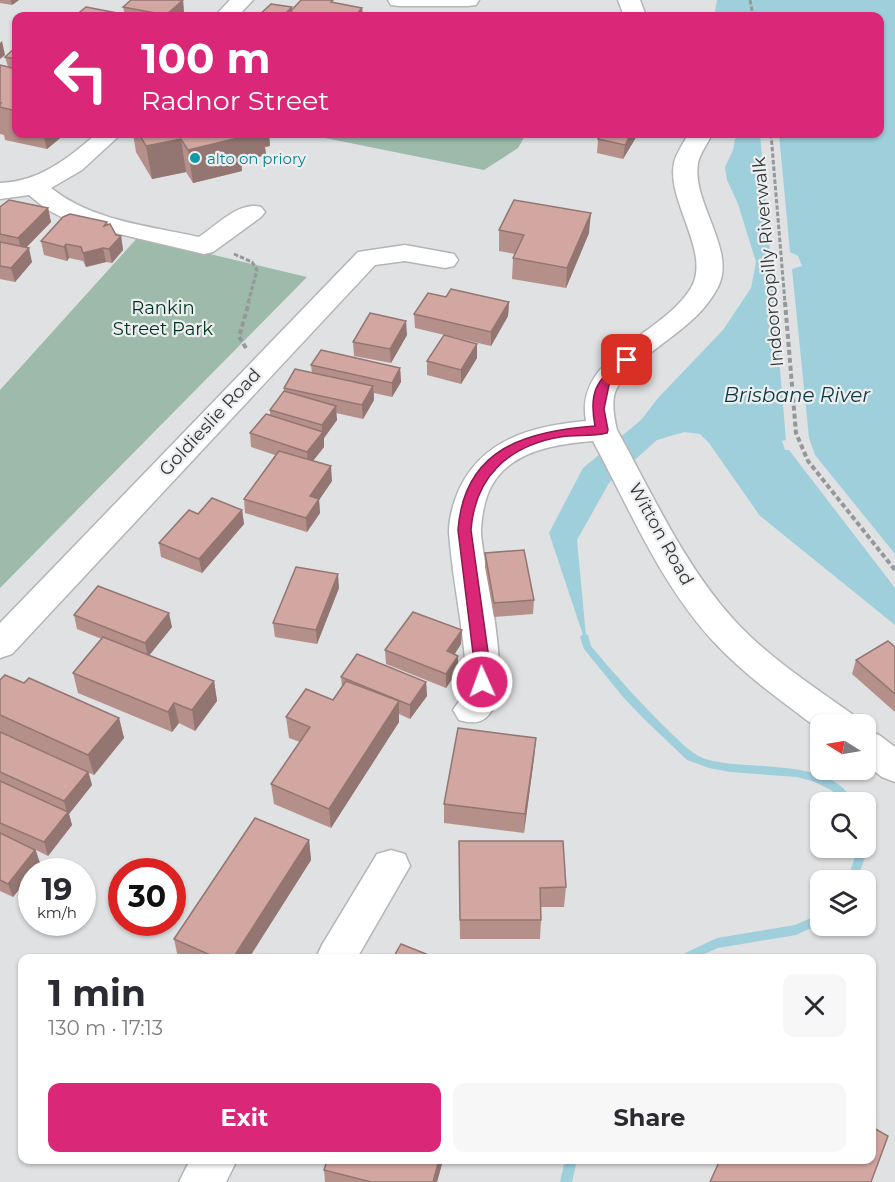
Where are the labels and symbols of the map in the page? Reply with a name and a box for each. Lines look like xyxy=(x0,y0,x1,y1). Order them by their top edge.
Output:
place label: alto on priory xyxy=(207,149,307,168)
marker: alto on priory xyxy=(188,151,202,165)
street label: Indooroopilly Riverwalk xyxy=(748,156,788,368)
park label: Rankin Street Park xyxy=(113,297,213,340)
pin xyxy=(601,334,652,385)
street label: Goldieslie Road xyxy=(155,364,265,480)
water label: Brisbane River xyxy=(724,383,871,407)
street label: Witton Road xyxy=(624,479,698,589)
position arrow xyxy=(450,650,514,714)
north arrow xyxy=(810,714,876,780)
speed limit sign: 30 xyxy=(108,858,186,936)

